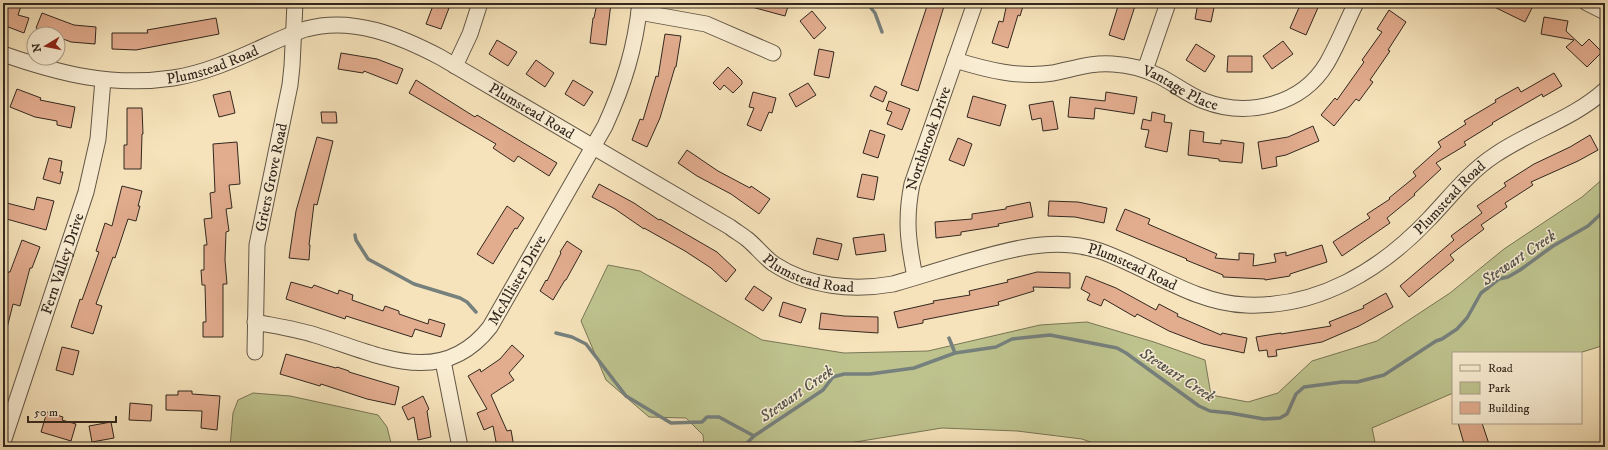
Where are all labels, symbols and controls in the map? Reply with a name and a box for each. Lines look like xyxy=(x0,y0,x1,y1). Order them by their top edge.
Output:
north arrow xyxy=(26,26,66,66)
street label: Plumstead Road xyxy=(165,41,262,89)
text: N xyxy=(29,42,45,53)
street label: Vantage Place xyxy=(1139,61,1220,115)
street label: Plumstead Road xyxy=(485,79,578,144)
street label: Northbrook Drive xyxy=(902,84,955,192)
street label: Griers Grove Road xyxy=(251,121,292,234)
street label: Plumstead Road xyxy=(1410,156,1490,239)
street label: Fern Valley Drive xyxy=(37,211,88,317)
water label: Stewart Creek xyxy=(1477,225,1560,291)
street label: McAllister Drive xyxy=(484,232,550,329)
street label: Plumstead Road xyxy=(1086,239,1180,295)
street label: Plumstead Road xyxy=(758,250,855,297)
water label: Stewart Creek xyxy=(1135,343,1219,407)
legend xyxy=(1452,352,1582,424)
water label: Stewart Creek xyxy=(755,361,838,427)
text: Road xyxy=(1488,361,1513,376)
text: Park xyxy=(1488,381,1510,396)
scale bar xyxy=(28,398,116,424)
text: Building xyxy=(1488,401,1529,416)
text: 50 m xyxy=(34,405,58,420)

